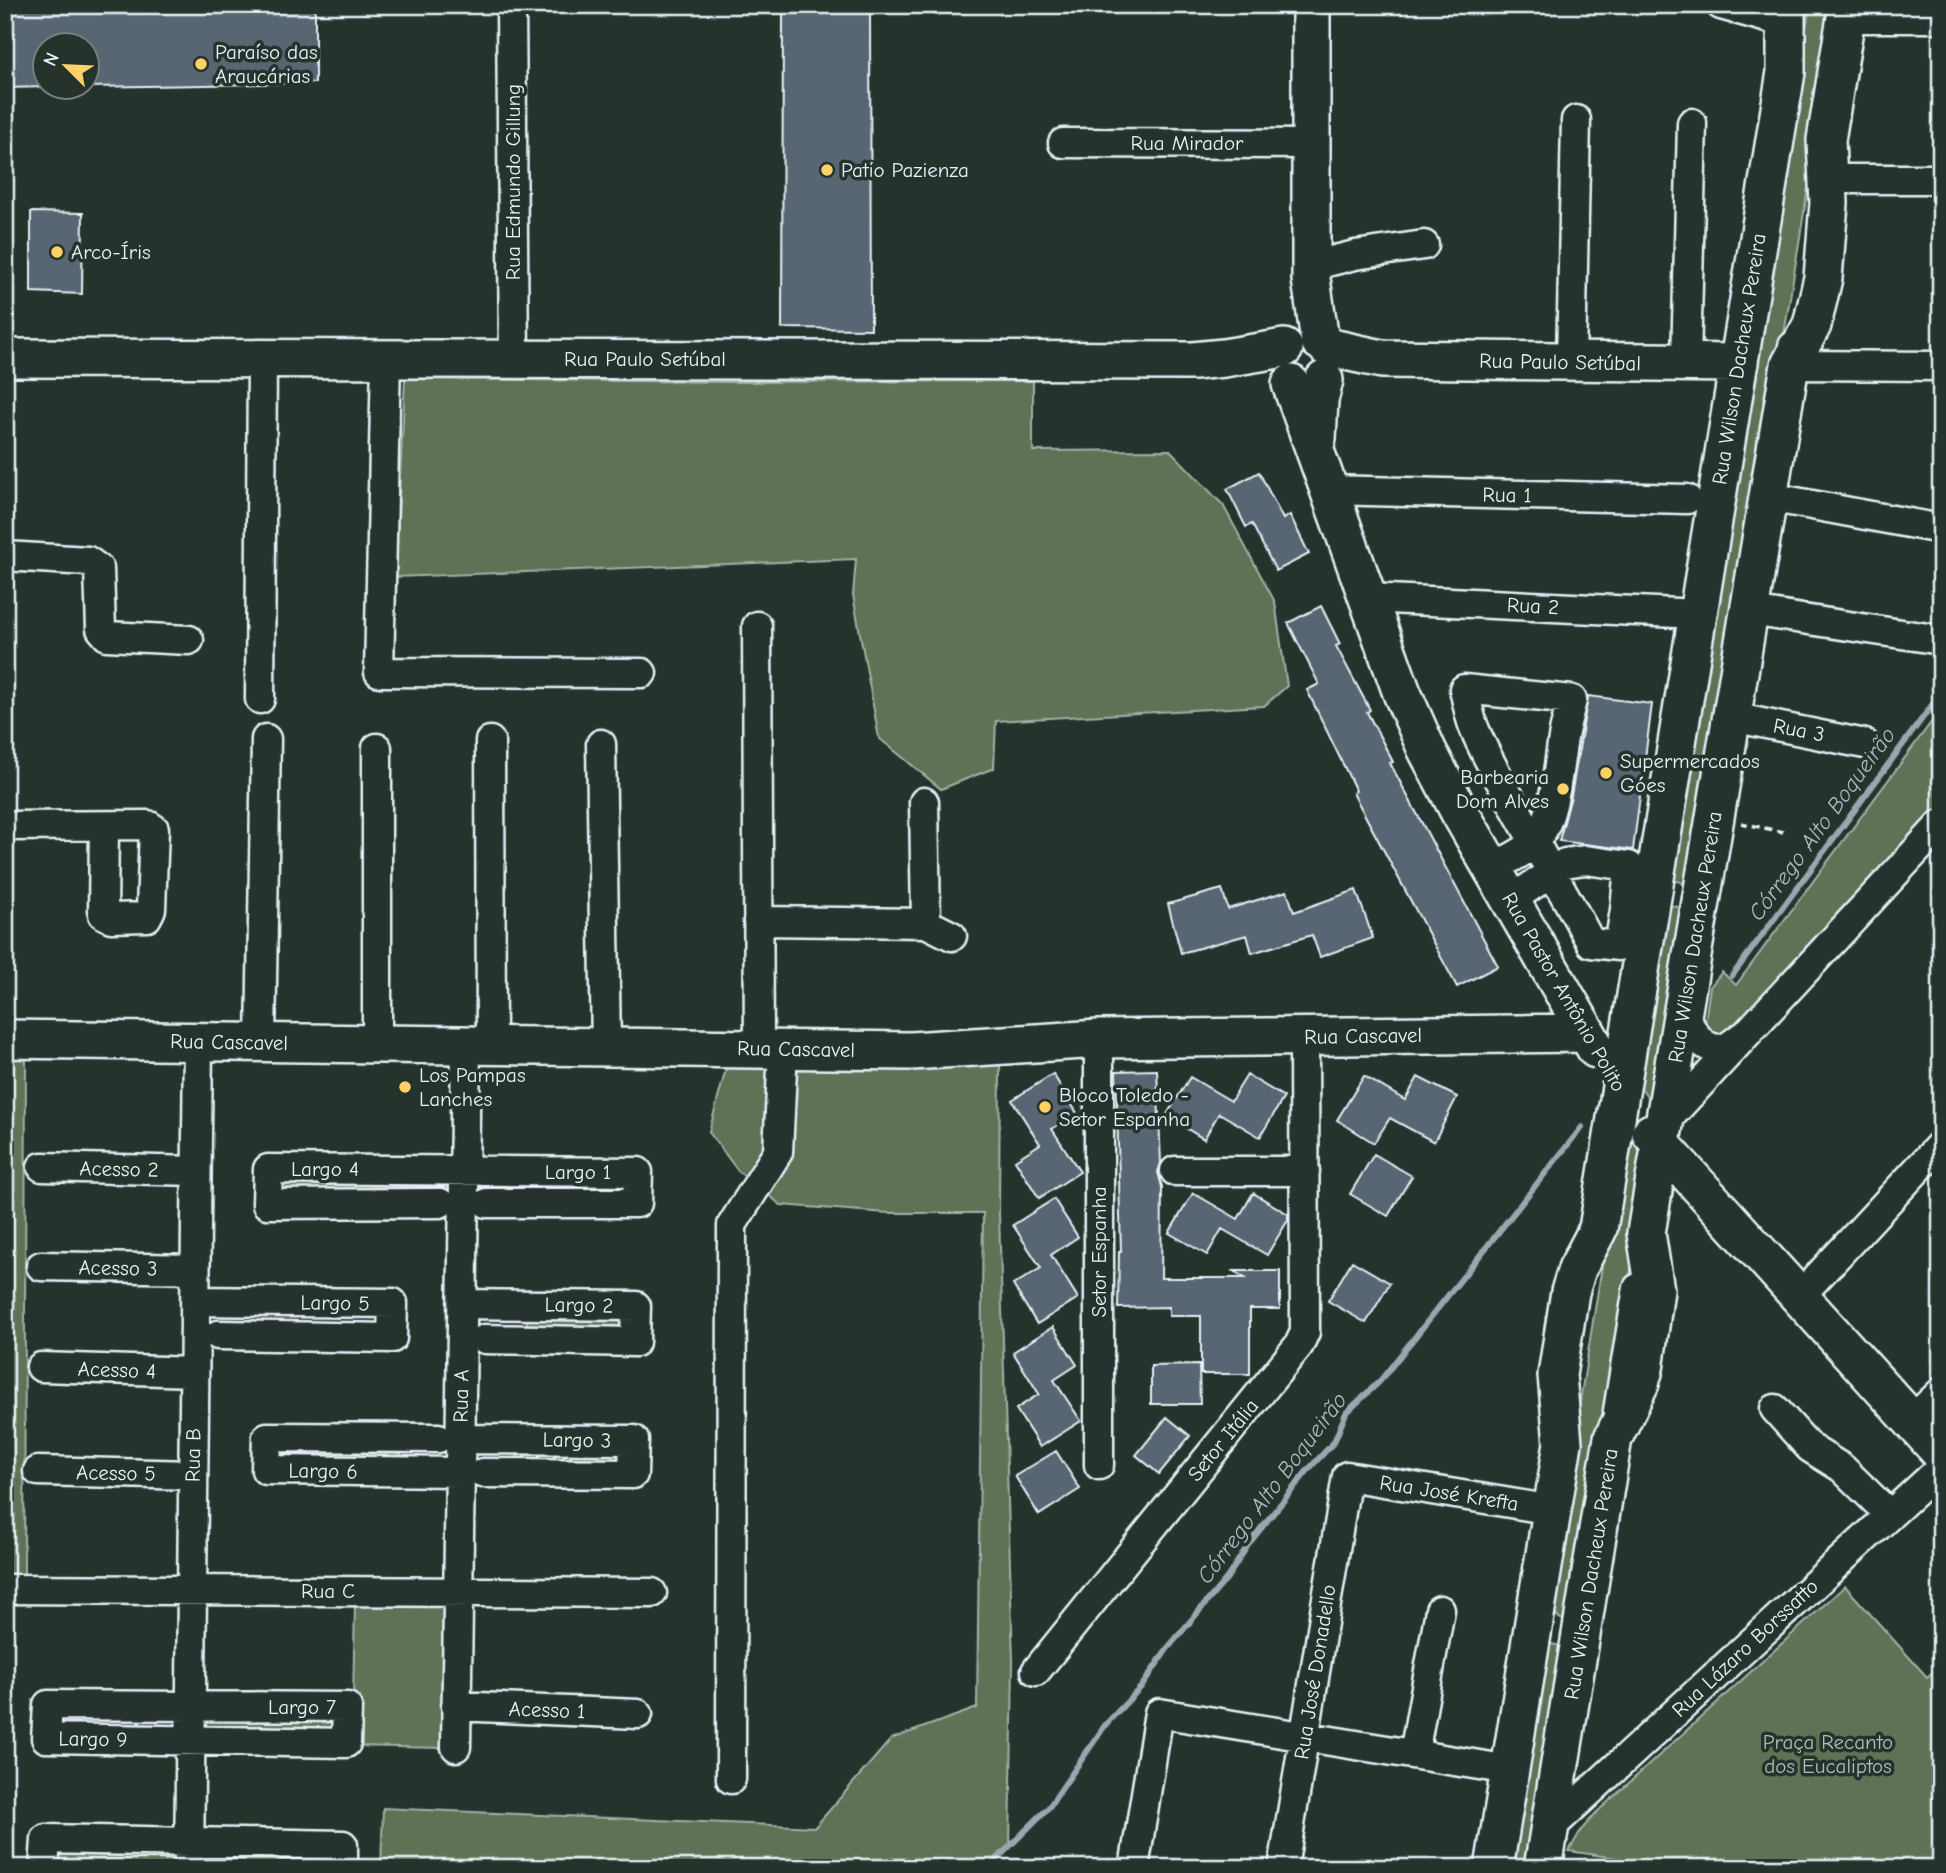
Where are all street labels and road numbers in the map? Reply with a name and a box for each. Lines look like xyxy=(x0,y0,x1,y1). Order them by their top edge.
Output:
street label: Rua Edmundo Gillung xyxy=(501,84,525,280)
street label: Rua Mirador xyxy=(1131,131,1244,155)
street label: Rua Wilson Dacheux Pereira xyxy=(1707,232,1771,486)
street label: Rua Paulo Setúbal xyxy=(564,347,726,371)
street label: Rua Paulo Setúbal xyxy=(1479,349,1641,375)
street label: Rua 1 xyxy=(1482,483,1532,507)
street label: Rua 2 xyxy=(1506,593,1560,619)
street label: Rua 3 xyxy=(1771,713,1827,747)
street label: Rua Wilson Dacheux Pereira xyxy=(1663,810,1727,1064)
street label: Rua Pastor Antônio Polito xyxy=(1497,888,1631,1096)
street label: Rua Cascavel xyxy=(1304,1023,1422,1049)
street label: Rua Cascavel xyxy=(170,1029,288,1055)
street label: Rua Cascavel xyxy=(737,1036,855,1062)
street label: Acesso 2 xyxy=(79,1156,159,1182)
street label: Largo 4 xyxy=(291,1157,359,1181)
street label: Largo 1 xyxy=(545,1160,611,1184)
street label: Setor Espanha xyxy=(1087,1186,1111,1318)
street label: Acesso 3 xyxy=(78,1255,158,1281)
street label: Largo 5 xyxy=(300,1290,370,1316)
street label: Largo 2 xyxy=(544,1292,614,1318)
street label: Acesso 4 xyxy=(77,1357,157,1383)
street label: Rua A xyxy=(449,1369,473,1423)
street label: Setor Itália xyxy=(1183,1394,1263,1486)
street label: Largo 3 xyxy=(543,1427,611,1453)
street label: Rua B xyxy=(181,1428,205,1482)
street label: Rua Wilson Dacheux Pereira xyxy=(1559,1447,1623,1701)
street label: Largo 6 xyxy=(288,1458,358,1484)
street label: Acesso 5 xyxy=(76,1460,156,1486)
street label: Rua José Krefta xyxy=(1378,1470,1520,1516)
street label: Rua Lázaro Borssatto xyxy=(1667,1574,1823,1722)
street label: Rua C xyxy=(301,1579,355,1603)
street label: Rua José Donadello xyxy=(1289,1583,1341,1761)
street label: Largo 7 xyxy=(268,1695,336,1719)
street label: Acesso 1 xyxy=(508,1697,586,1723)
street label: Largo 9 xyxy=(58,1726,128,1752)

